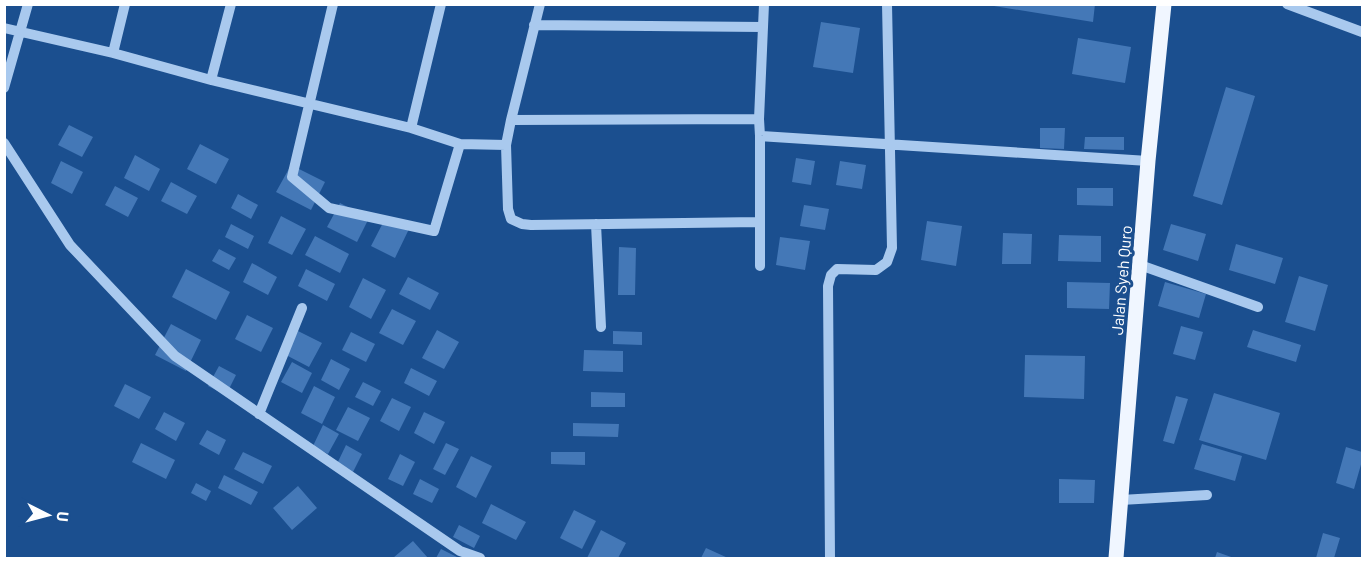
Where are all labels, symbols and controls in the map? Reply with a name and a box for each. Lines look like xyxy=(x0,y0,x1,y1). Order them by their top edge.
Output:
street label: Jalan Syeh Quro xyxy=(1107,224,1135,336)
north arrow xyxy=(18,485,78,545)
text: U xyxy=(53,511,73,523)

